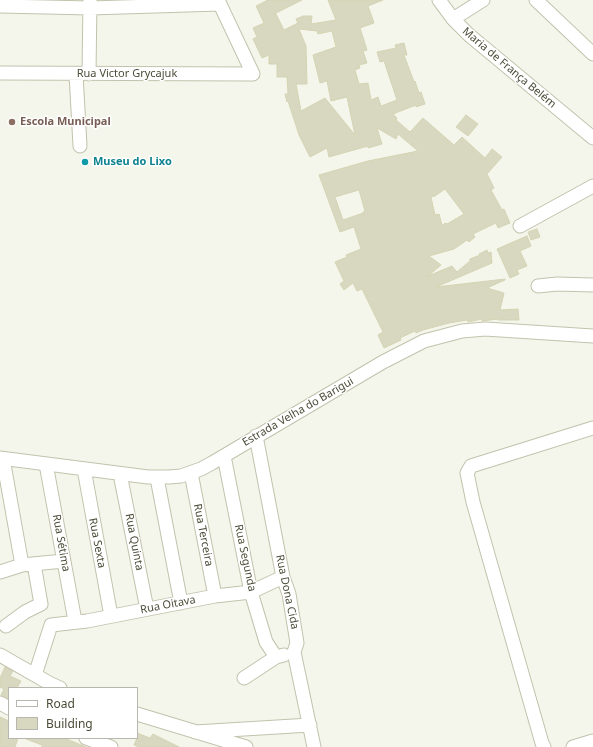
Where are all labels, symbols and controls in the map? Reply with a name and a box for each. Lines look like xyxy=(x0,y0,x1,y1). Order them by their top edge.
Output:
street label: Maria de França Belém xyxy=(459,25,559,111)
street label: Rua Victor Grycajuk xyxy=(77,67,177,81)
place label: Escola Municipal xyxy=(20,115,111,129)
marker: Escola Municipal xyxy=(7,117,17,127)
place label: Museu do Lixo xyxy=(93,155,172,169)
marker: Museu do Lixo xyxy=(80,157,90,167)
street label: Estrada Velha do Barigui xyxy=(240,375,356,449)
street label: Rua Terceira xyxy=(190,503,216,567)
street label: Rua Quinta xyxy=(122,512,146,572)
street label: Rua Sétima xyxy=(49,513,73,573)
street label: Rua Sexta xyxy=(86,517,108,569)
street label: Rua Segunda xyxy=(231,523,259,593)
street label: Rua Dona Cida xyxy=(273,554,301,630)
street label: Rua Oitava xyxy=(139,593,197,617)
legend xyxy=(8,687,138,739)
text: Road xyxy=(46,695,75,712)
text: Building xyxy=(46,715,93,732)

